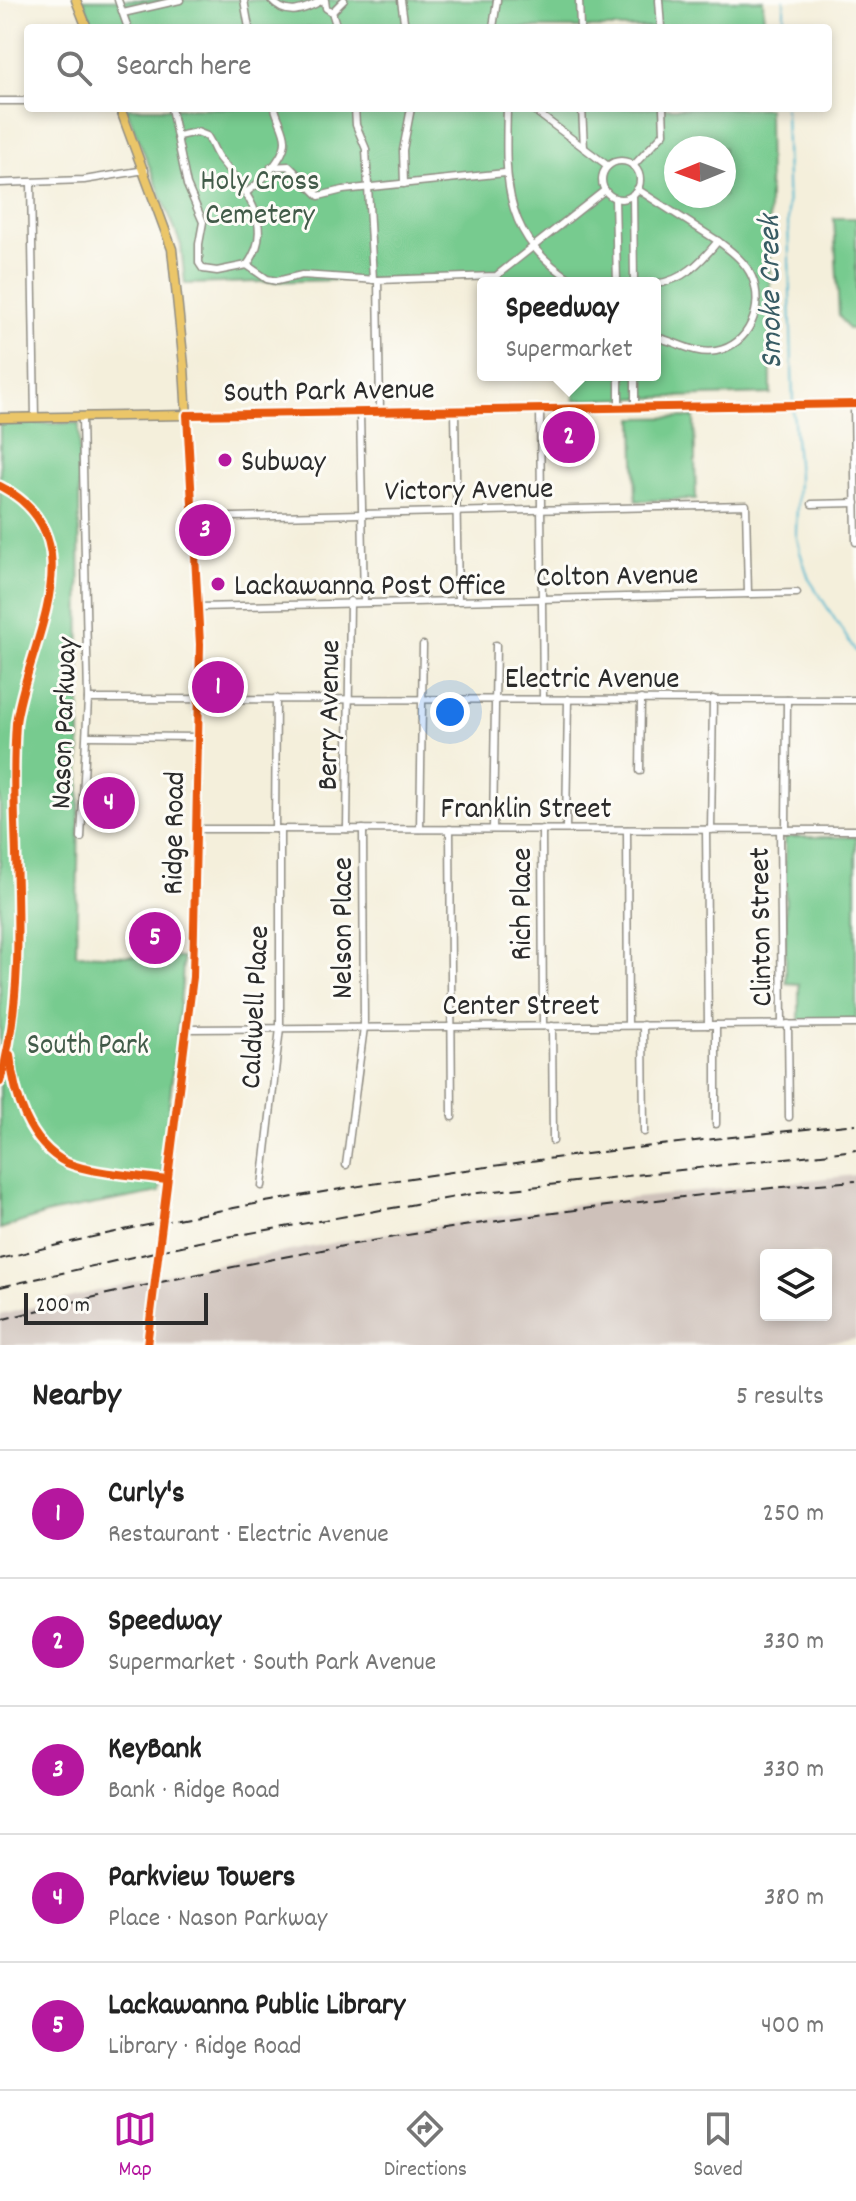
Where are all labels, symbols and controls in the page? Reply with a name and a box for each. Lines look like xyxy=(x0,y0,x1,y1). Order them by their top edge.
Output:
search box xyxy=(24,24,832,112)
icon: search xyxy=(52,46,96,90)
text: Search here xyxy=(116,47,252,90)
north arrow xyxy=(664,136,736,208)
park label: Holy Cross Cemetery xyxy=(200,162,320,239)
water label: Smoke Creek xyxy=(749,212,797,369)
popup xyxy=(477,277,661,381)
text: Speedway xyxy=(505,289,619,332)
text: Supermarket xyxy=(505,332,633,369)
street label: South Park Avenue xyxy=(223,370,435,417)
pin: 2 xyxy=(543,407,595,467)
place label: Subway xyxy=(241,443,327,486)
marker: Subway xyxy=(216,451,234,469)
street label: Victory Avenue xyxy=(384,470,554,515)
pin: 3 xyxy=(179,500,231,560)
street label: Colton Avenue xyxy=(535,556,699,601)
place label: Lackawanna Post Office xyxy=(234,567,506,610)
marker: Lackawanna Post Office xyxy=(209,575,227,593)
street label: Nason Parkway xyxy=(42,635,91,810)
street label: Berry Avenue xyxy=(309,639,354,791)
pin: 1 xyxy=(192,657,244,717)
street label: Electric Avenue xyxy=(505,660,679,703)
your location xyxy=(430,692,470,732)
street label: Ridge Road xyxy=(154,771,199,895)
pin: 4 xyxy=(83,773,135,833)
street label: Franklin Street xyxy=(441,790,612,833)
street label: Clinton Street xyxy=(741,847,786,1007)
street label: Rich Place xyxy=(503,848,546,960)
street label: Nelson Place xyxy=(324,857,367,999)
pin: 5 xyxy=(129,908,181,968)
street label: Caldwell Place xyxy=(232,924,283,1090)
street label: Center Street xyxy=(442,987,600,1030)
park label: South Park xyxy=(27,1026,149,1069)
map controls xyxy=(760,1249,832,1321)
button: layers xyxy=(760,1249,832,1321)
scale bar xyxy=(24,1289,208,1325)
text: 200 m xyxy=(36,1291,90,1322)
text: Nearby xyxy=(32,1373,121,1422)
text: 5 results xyxy=(736,1379,824,1416)
text: Curly's xyxy=(108,1474,185,1517)
text: 1 xyxy=(55,1496,61,1533)
text: 250 m xyxy=(763,1496,824,1533)
text: Restaurant · Electric Avenue xyxy=(108,1517,389,1554)
text: Speedway xyxy=(108,1602,221,1645)
text: 2 xyxy=(52,1624,64,1661)
text: 330 m xyxy=(763,1624,824,1661)
text: Supermarket · South Park Avenue xyxy=(108,1645,436,1682)
text: KeyBank xyxy=(108,1730,202,1773)
text: 3 xyxy=(52,1752,64,1789)
text: 330 m xyxy=(763,1752,824,1789)
text: Bank · Ridge Road xyxy=(108,1773,280,1810)
text: Parkview Towers xyxy=(108,1858,295,1901)
text: 4 xyxy=(53,1880,63,1917)
text: 380 m xyxy=(764,1880,824,1917)
text: Place · Nason Parkway xyxy=(108,1901,327,1938)
text: Lackawanna Public Library xyxy=(108,1986,405,2029)
text: 5 xyxy=(52,2008,64,2045)
text: 400 m xyxy=(761,2008,824,2045)
text: Library · Ridge Road xyxy=(108,2029,302,2066)
tab: Map xyxy=(113,2107,157,2186)
tab: Directions xyxy=(384,2107,467,2186)
tab: Saved xyxy=(694,2107,743,2186)

